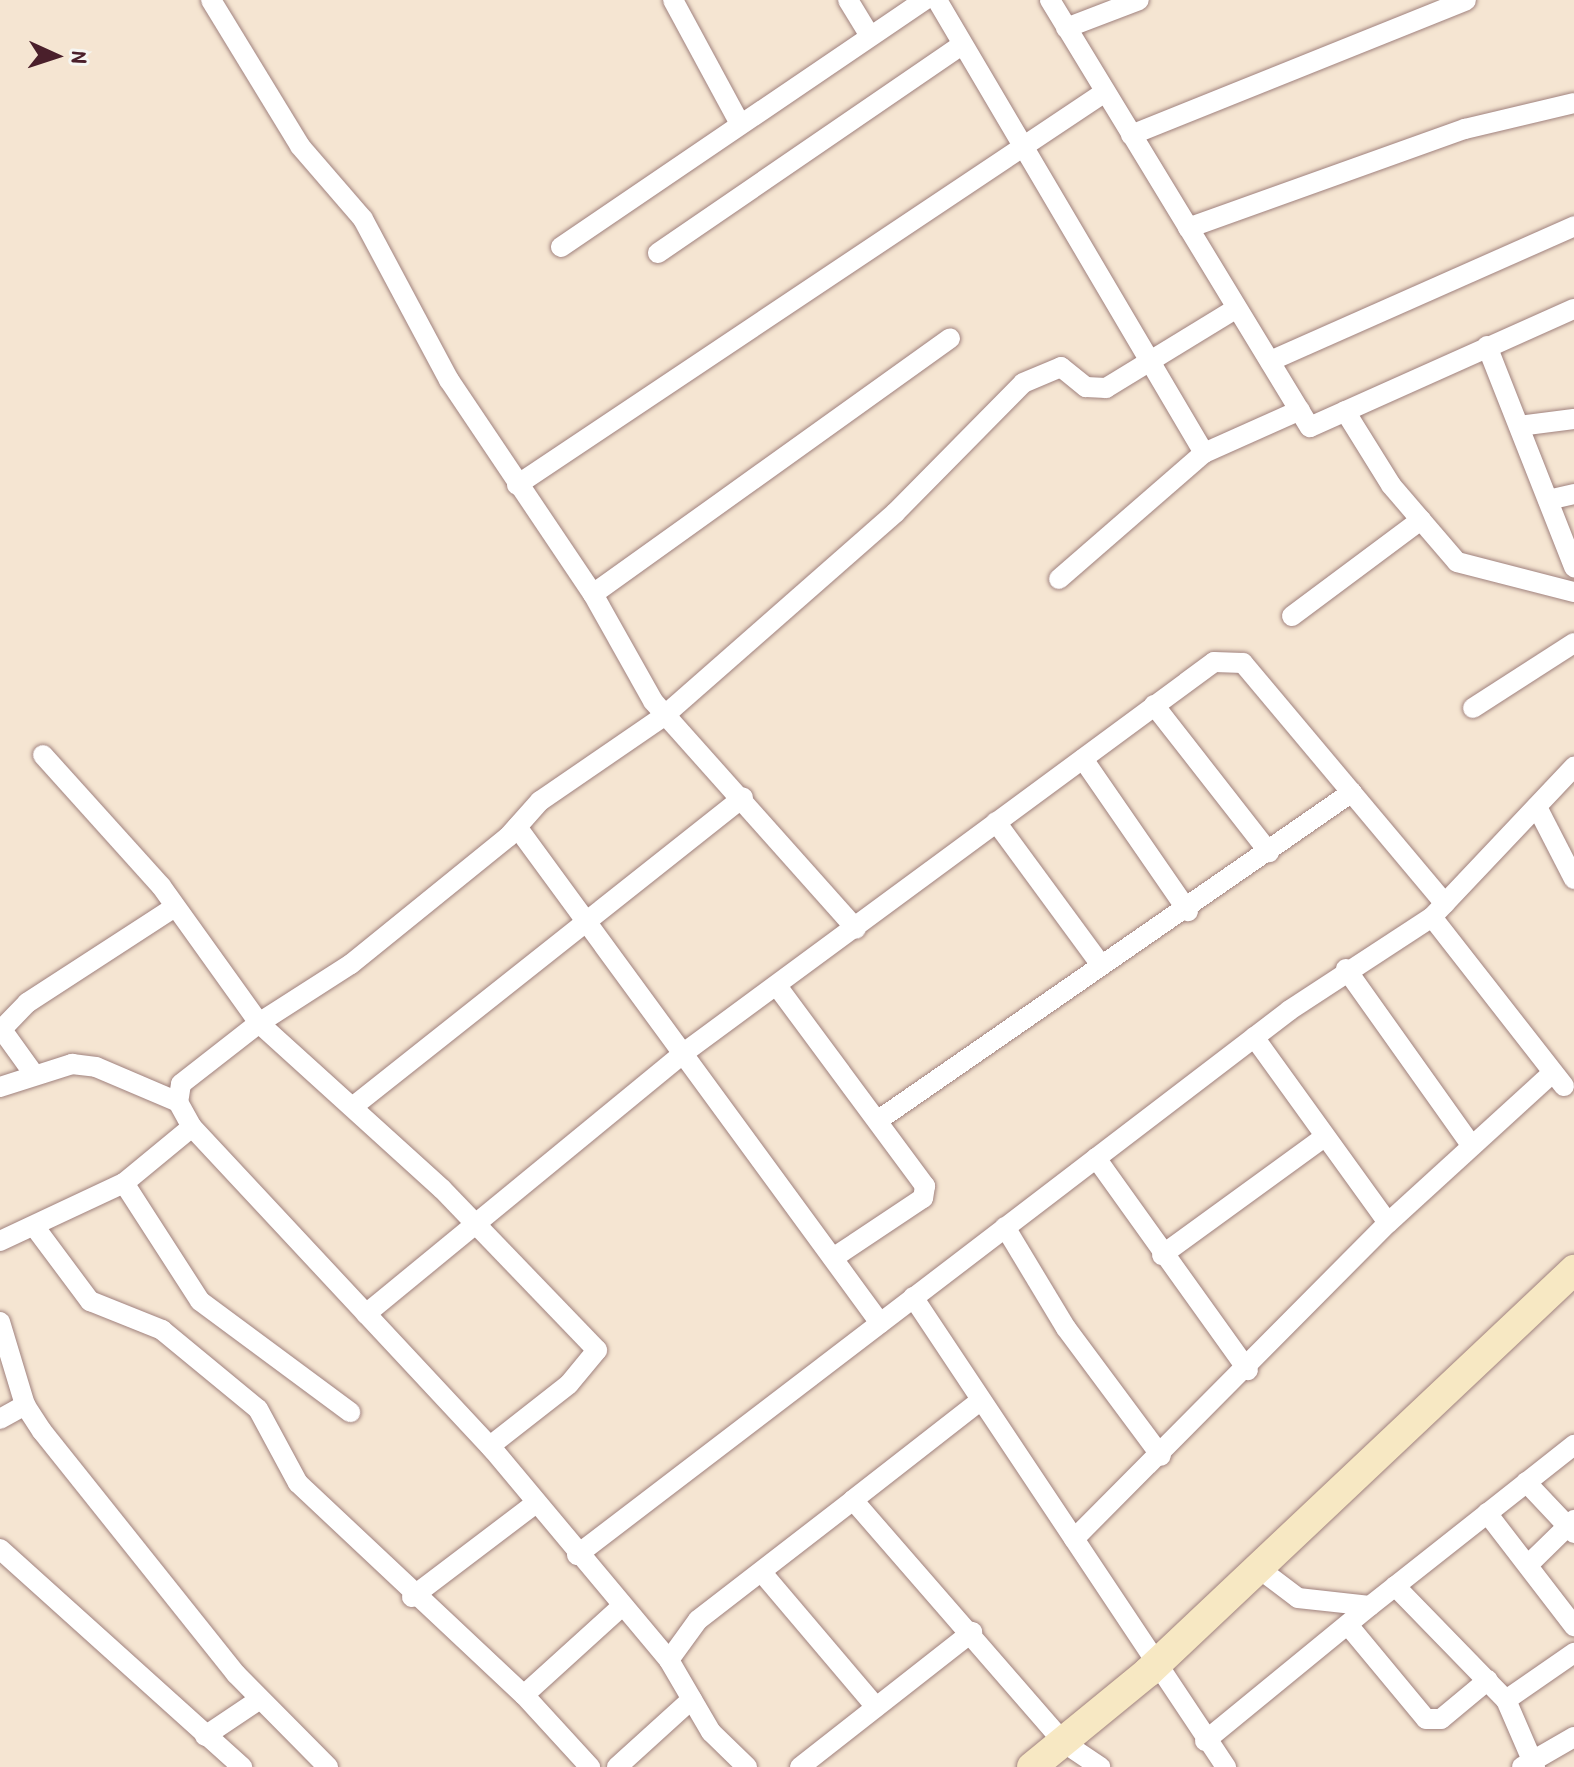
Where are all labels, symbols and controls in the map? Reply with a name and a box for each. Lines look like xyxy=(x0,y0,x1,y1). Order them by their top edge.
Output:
north arrow xyxy=(16,16,96,96)
text: N xyxy=(65,51,95,64)

